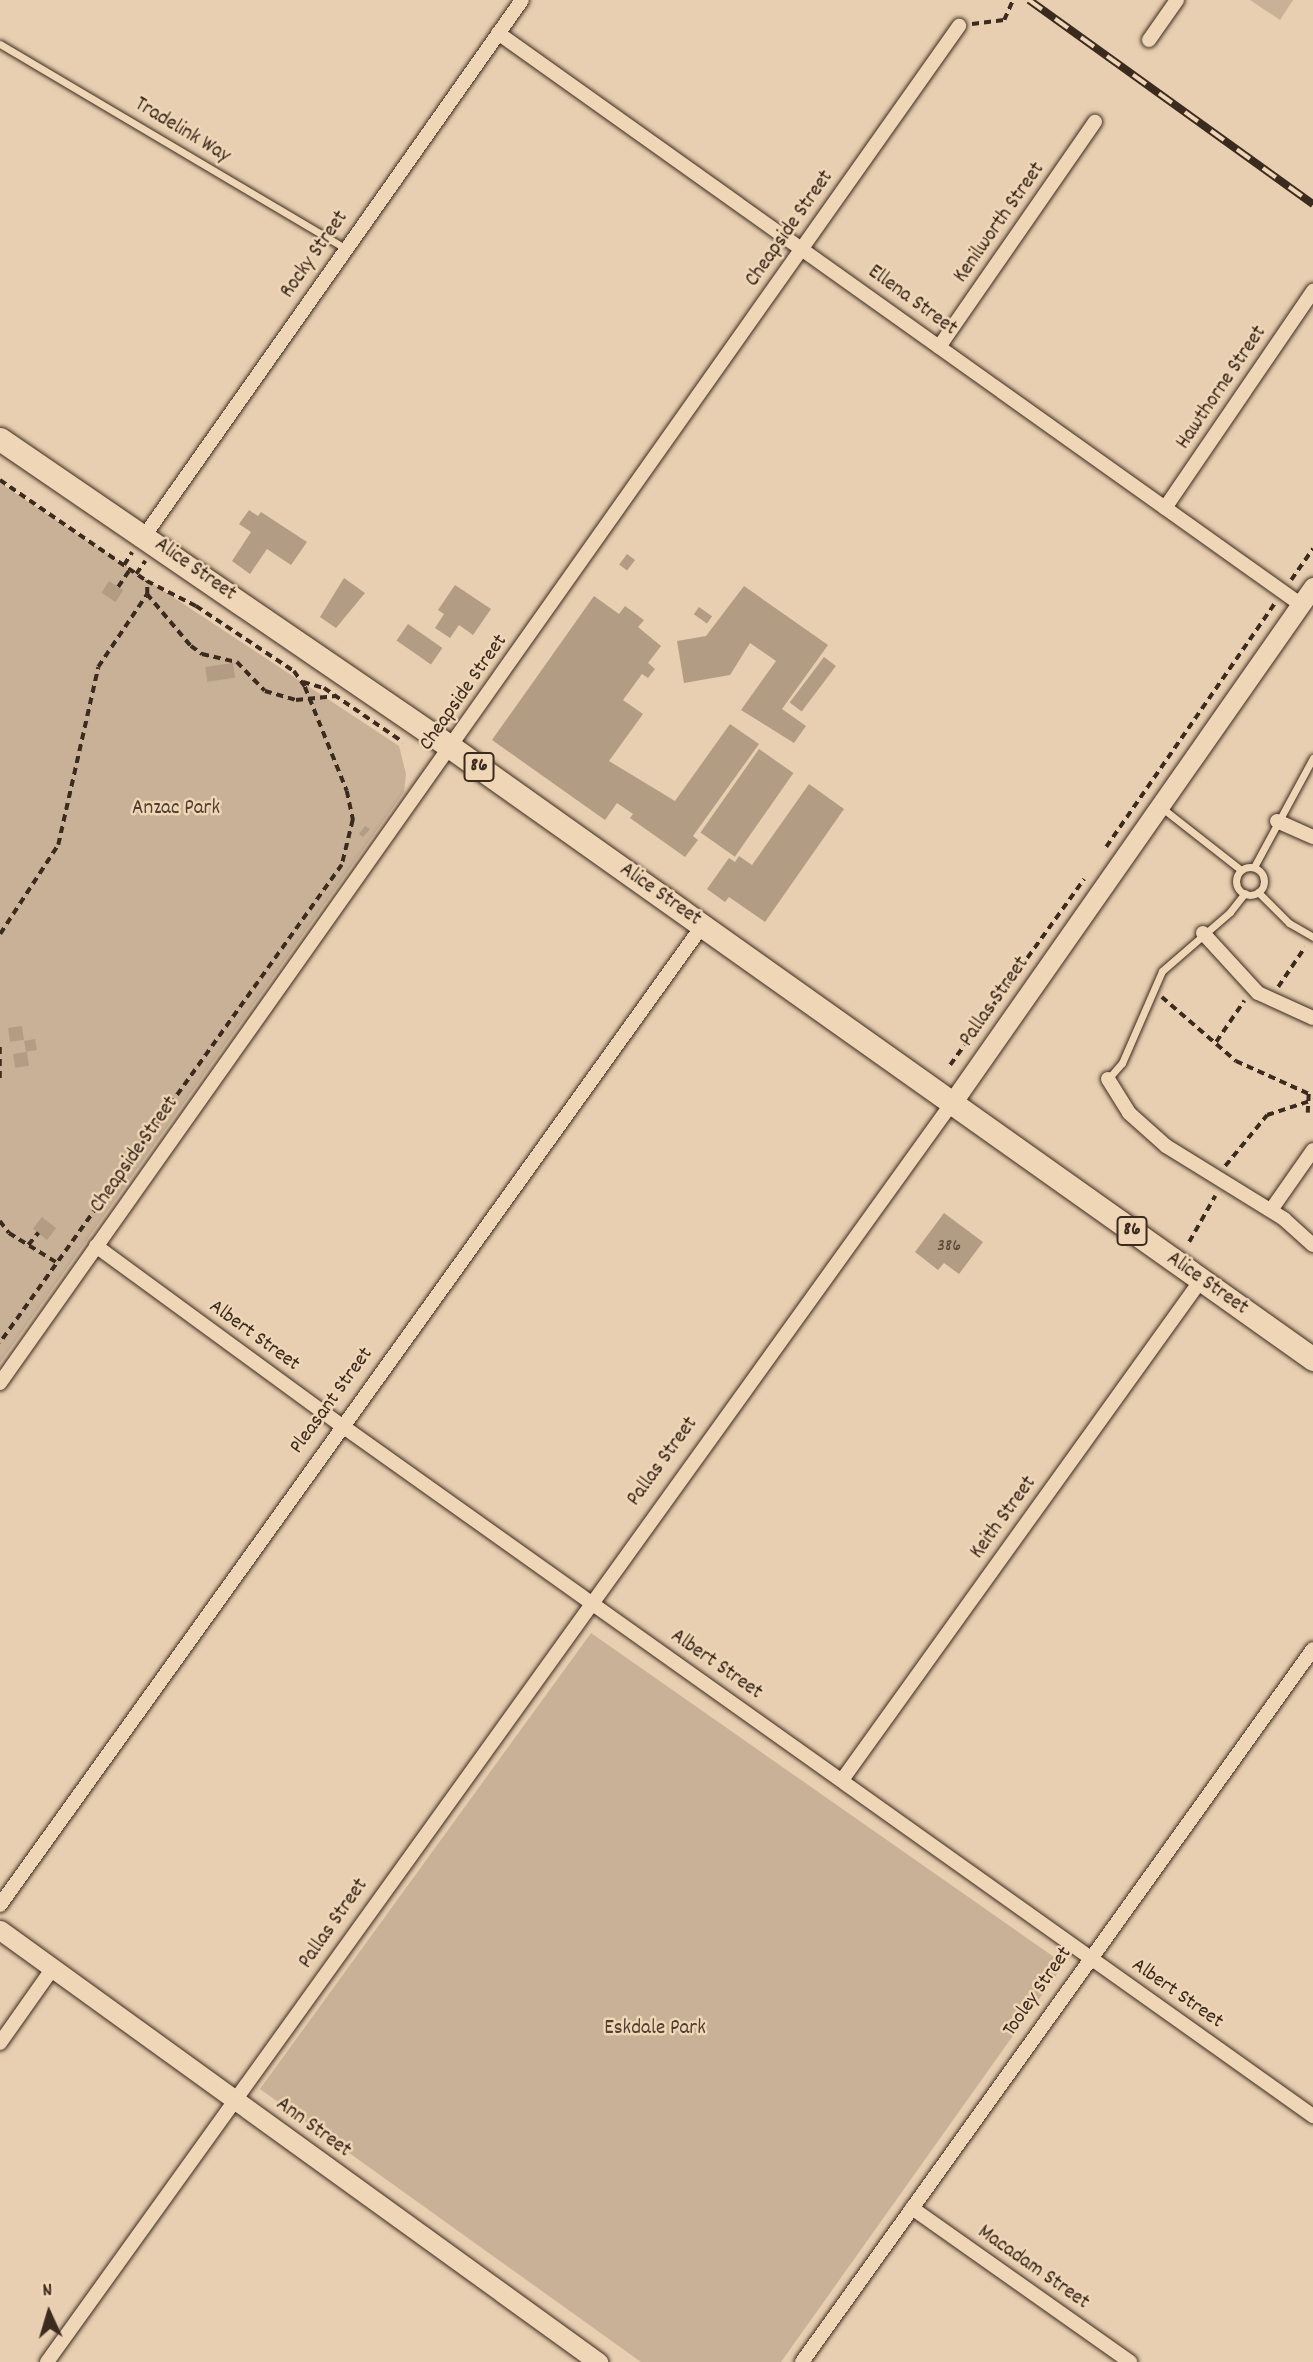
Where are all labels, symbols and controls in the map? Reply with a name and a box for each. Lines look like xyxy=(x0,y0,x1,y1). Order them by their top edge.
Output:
street label: Tradelink Way xyxy=(129,93,235,169)
street label: Kenilworth Street xyxy=(949,158,1051,288)
street label: Cheapside Street xyxy=(741,166,839,292)
street label: Rocky Street xyxy=(276,206,354,304)
street label: Ellena Street xyxy=(862,260,962,342)
street label: Hawthorne Street xyxy=(1171,322,1273,454)
street label: Alice Street xyxy=(149,533,241,607)
street label: Cheapside Street xyxy=(415,630,513,756)
road number: 86 xyxy=(463,752,495,782)
park label: Anzac Park xyxy=(132,796,220,822)
street label: Alice Street xyxy=(614,858,706,932)
street label: Pallas Street xyxy=(955,952,1035,1052)
street label: Cheapside Street xyxy=(86,1092,184,1218)
road number: 86 xyxy=(1116,1216,1148,1246)
house number: 386 xyxy=(937,1236,961,1258)
street label: Alice Street xyxy=(1161,1247,1253,1321)
street label: Albert Street xyxy=(204,1295,304,1377)
street label: Pleasant Street xyxy=(285,1343,379,1459)
street label: Pallas Street xyxy=(622,1413,704,1511)
street label: Keith Street xyxy=(966,1472,1042,1564)
street label: Albert Street xyxy=(665,1624,767,1706)
street label: Pallas Street xyxy=(294,1874,374,1974)
street label: Tooley Street xyxy=(998,1942,1078,2042)
street label: Albert Street xyxy=(1126,1953,1228,2035)
park label: Eskdale Park xyxy=(604,2016,706,2042)
street label: Ann Street xyxy=(271,2092,355,2164)
street label: Macadam Street xyxy=(972,2220,1094,2316)
north arrow xyxy=(14,2278,84,2348)
text: N xyxy=(42,2278,53,2305)

